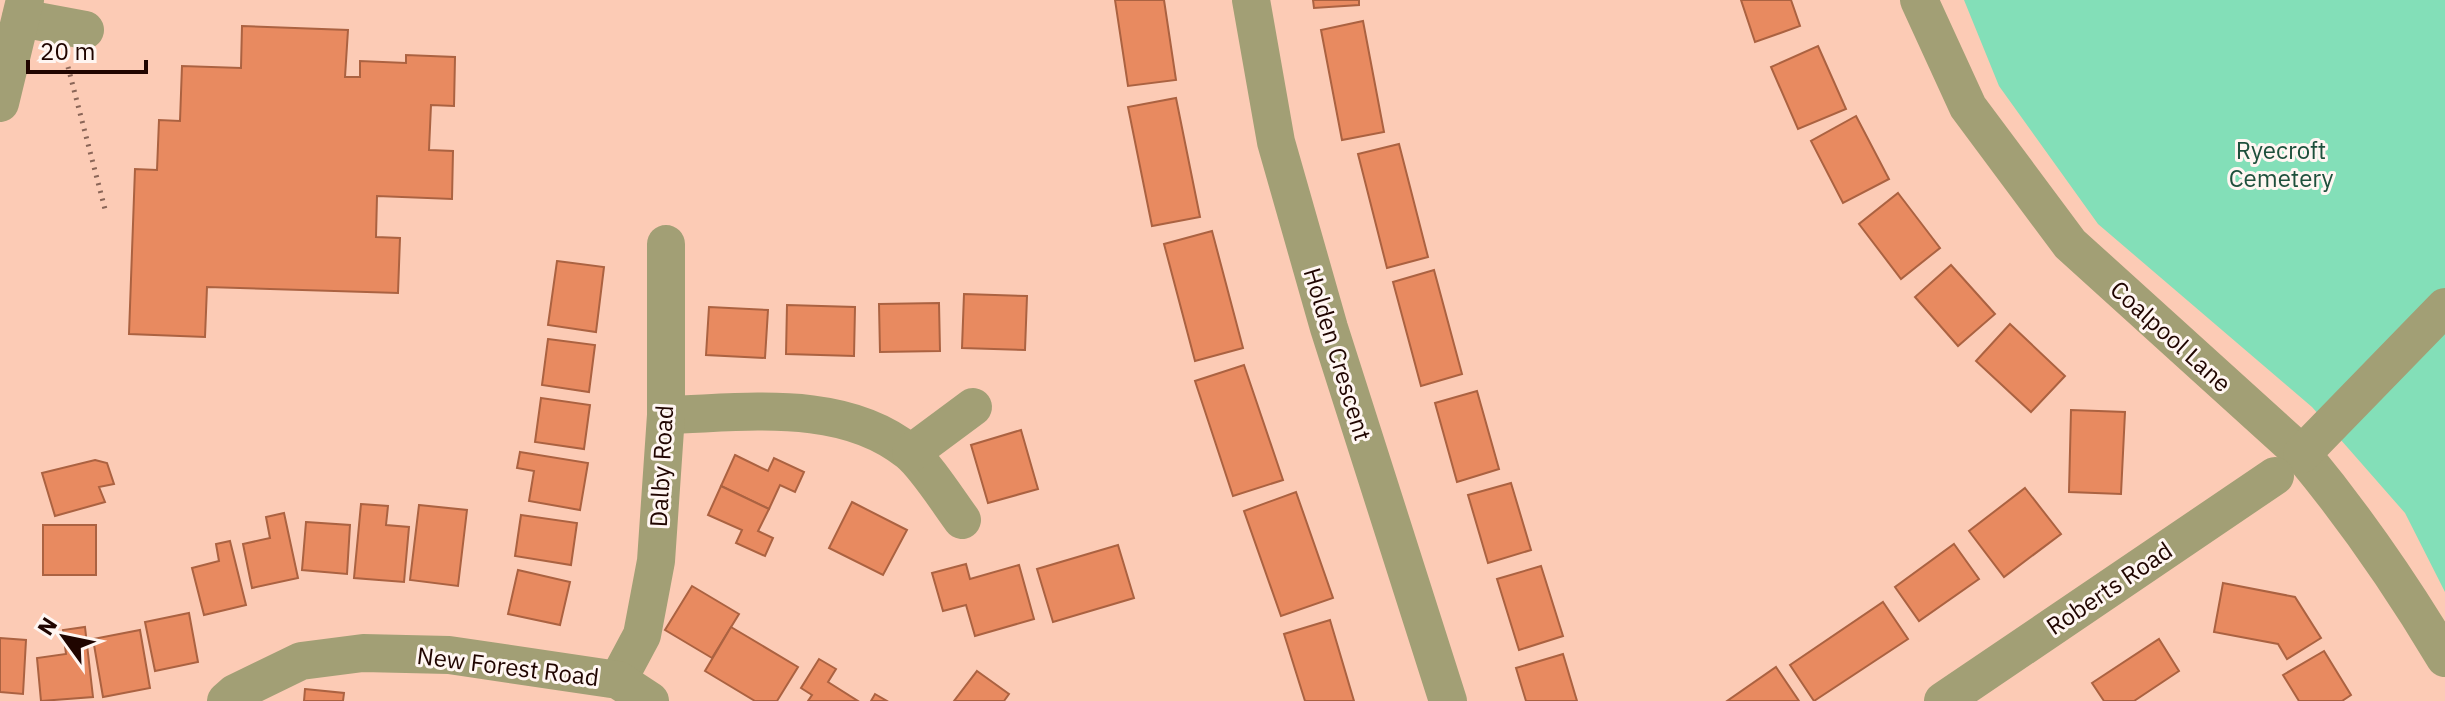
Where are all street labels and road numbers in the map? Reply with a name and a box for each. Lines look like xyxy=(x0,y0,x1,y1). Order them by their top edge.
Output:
street label: Holden Crescent xyxy=(1297,264,1379,444)
street label: Coalpool Lane xyxy=(2104,273,2238,399)
street label: Dalby Road xyxy=(642,404,680,528)
street label: Roberts Road xyxy=(2040,534,2178,642)
street label: New Forest Road xyxy=(415,639,601,693)

